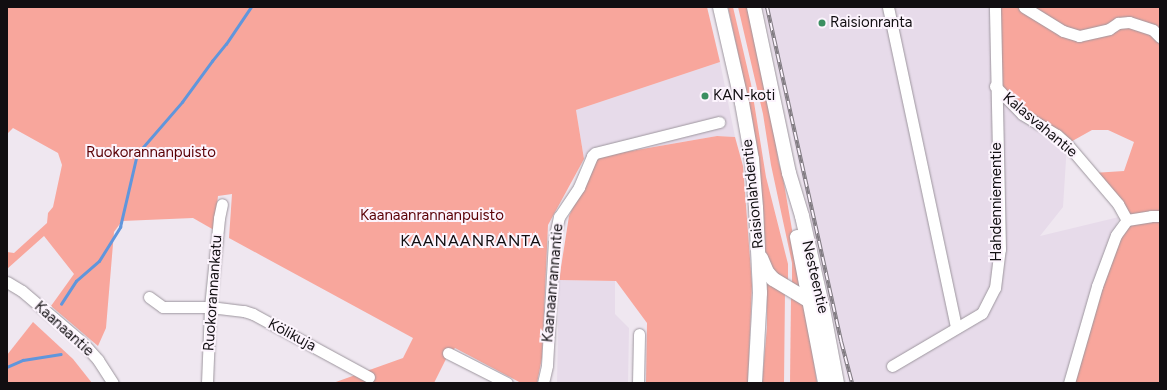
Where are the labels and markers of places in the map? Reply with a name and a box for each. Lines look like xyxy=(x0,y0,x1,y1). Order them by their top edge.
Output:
place label: Raisionranta xyxy=(830,14,912,32)
marker: Raisionranta xyxy=(817,18,827,28)
place label: KAN-koti xyxy=(713,87,775,105)
marker: KAN-koti xyxy=(700,91,710,101)

